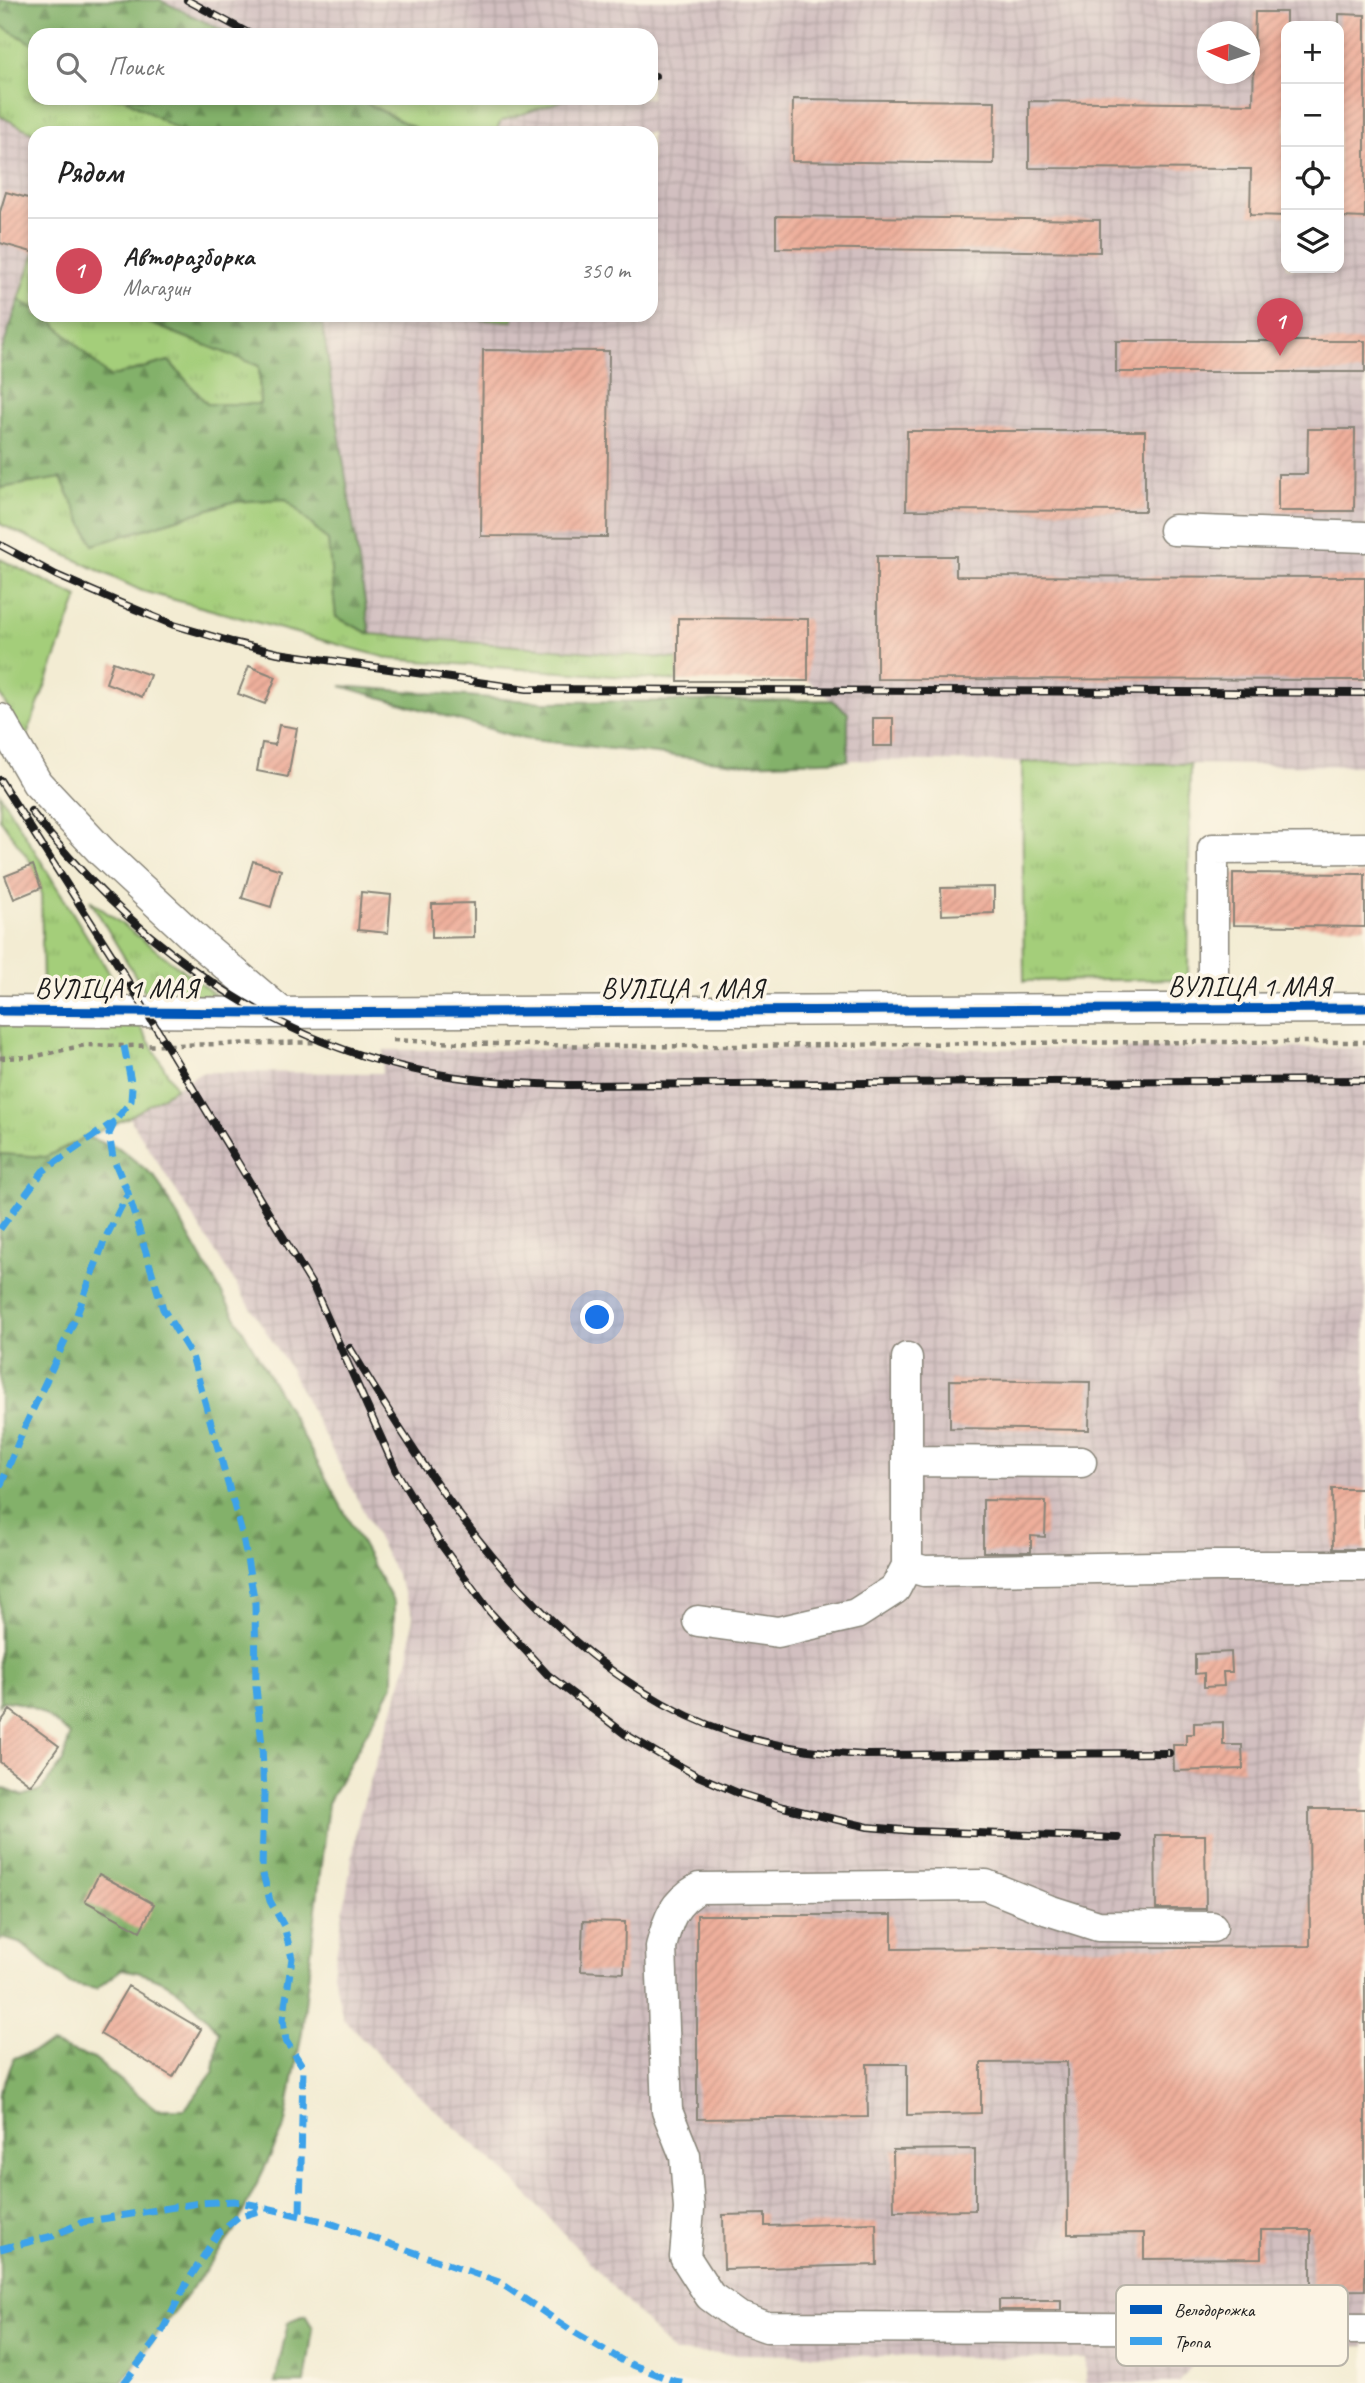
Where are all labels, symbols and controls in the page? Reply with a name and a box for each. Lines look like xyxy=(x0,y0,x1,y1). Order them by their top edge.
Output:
north arrow xyxy=(1197,21,1260,84)
map controls xyxy=(1281,21,1344,273)
button: + xyxy=(1281,21,1344,84)
search box xyxy=(28,28,658,105)
icon: search xyxy=(52,48,90,86)
text: Поиск xyxy=(108,50,163,83)
button: − xyxy=(1281,84,1344,147)
button: locate xyxy=(1281,147,1344,210)
text: Рядом xyxy=(56,153,123,191)
button: layers xyxy=(1281,210,1344,273)
text: Авторазборка xyxy=(123,240,254,273)
text: 1 xyxy=(74,256,84,285)
text: 350 m xyxy=(581,256,630,285)
text: Магазин xyxy=(123,273,190,302)
pin: 1 xyxy=(1257,298,1303,356)
street label: ВУЛІЦА 1 МАЯ xyxy=(1168,969,1334,1004)
street label: ВУЛІЦА 1 МАЯ xyxy=(35,971,201,1006)
street label: ВУЛІЦА 1 МАЯ xyxy=(601,971,767,1006)
your location xyxy=(580,1300,614,1334)
legend xyxy=(1116,2285,1348,2366)
text: Велодорожка xyxy=(1174,2298,1256,2322)
text: Тропа xyxy=(1174,2330,1211,2354)

